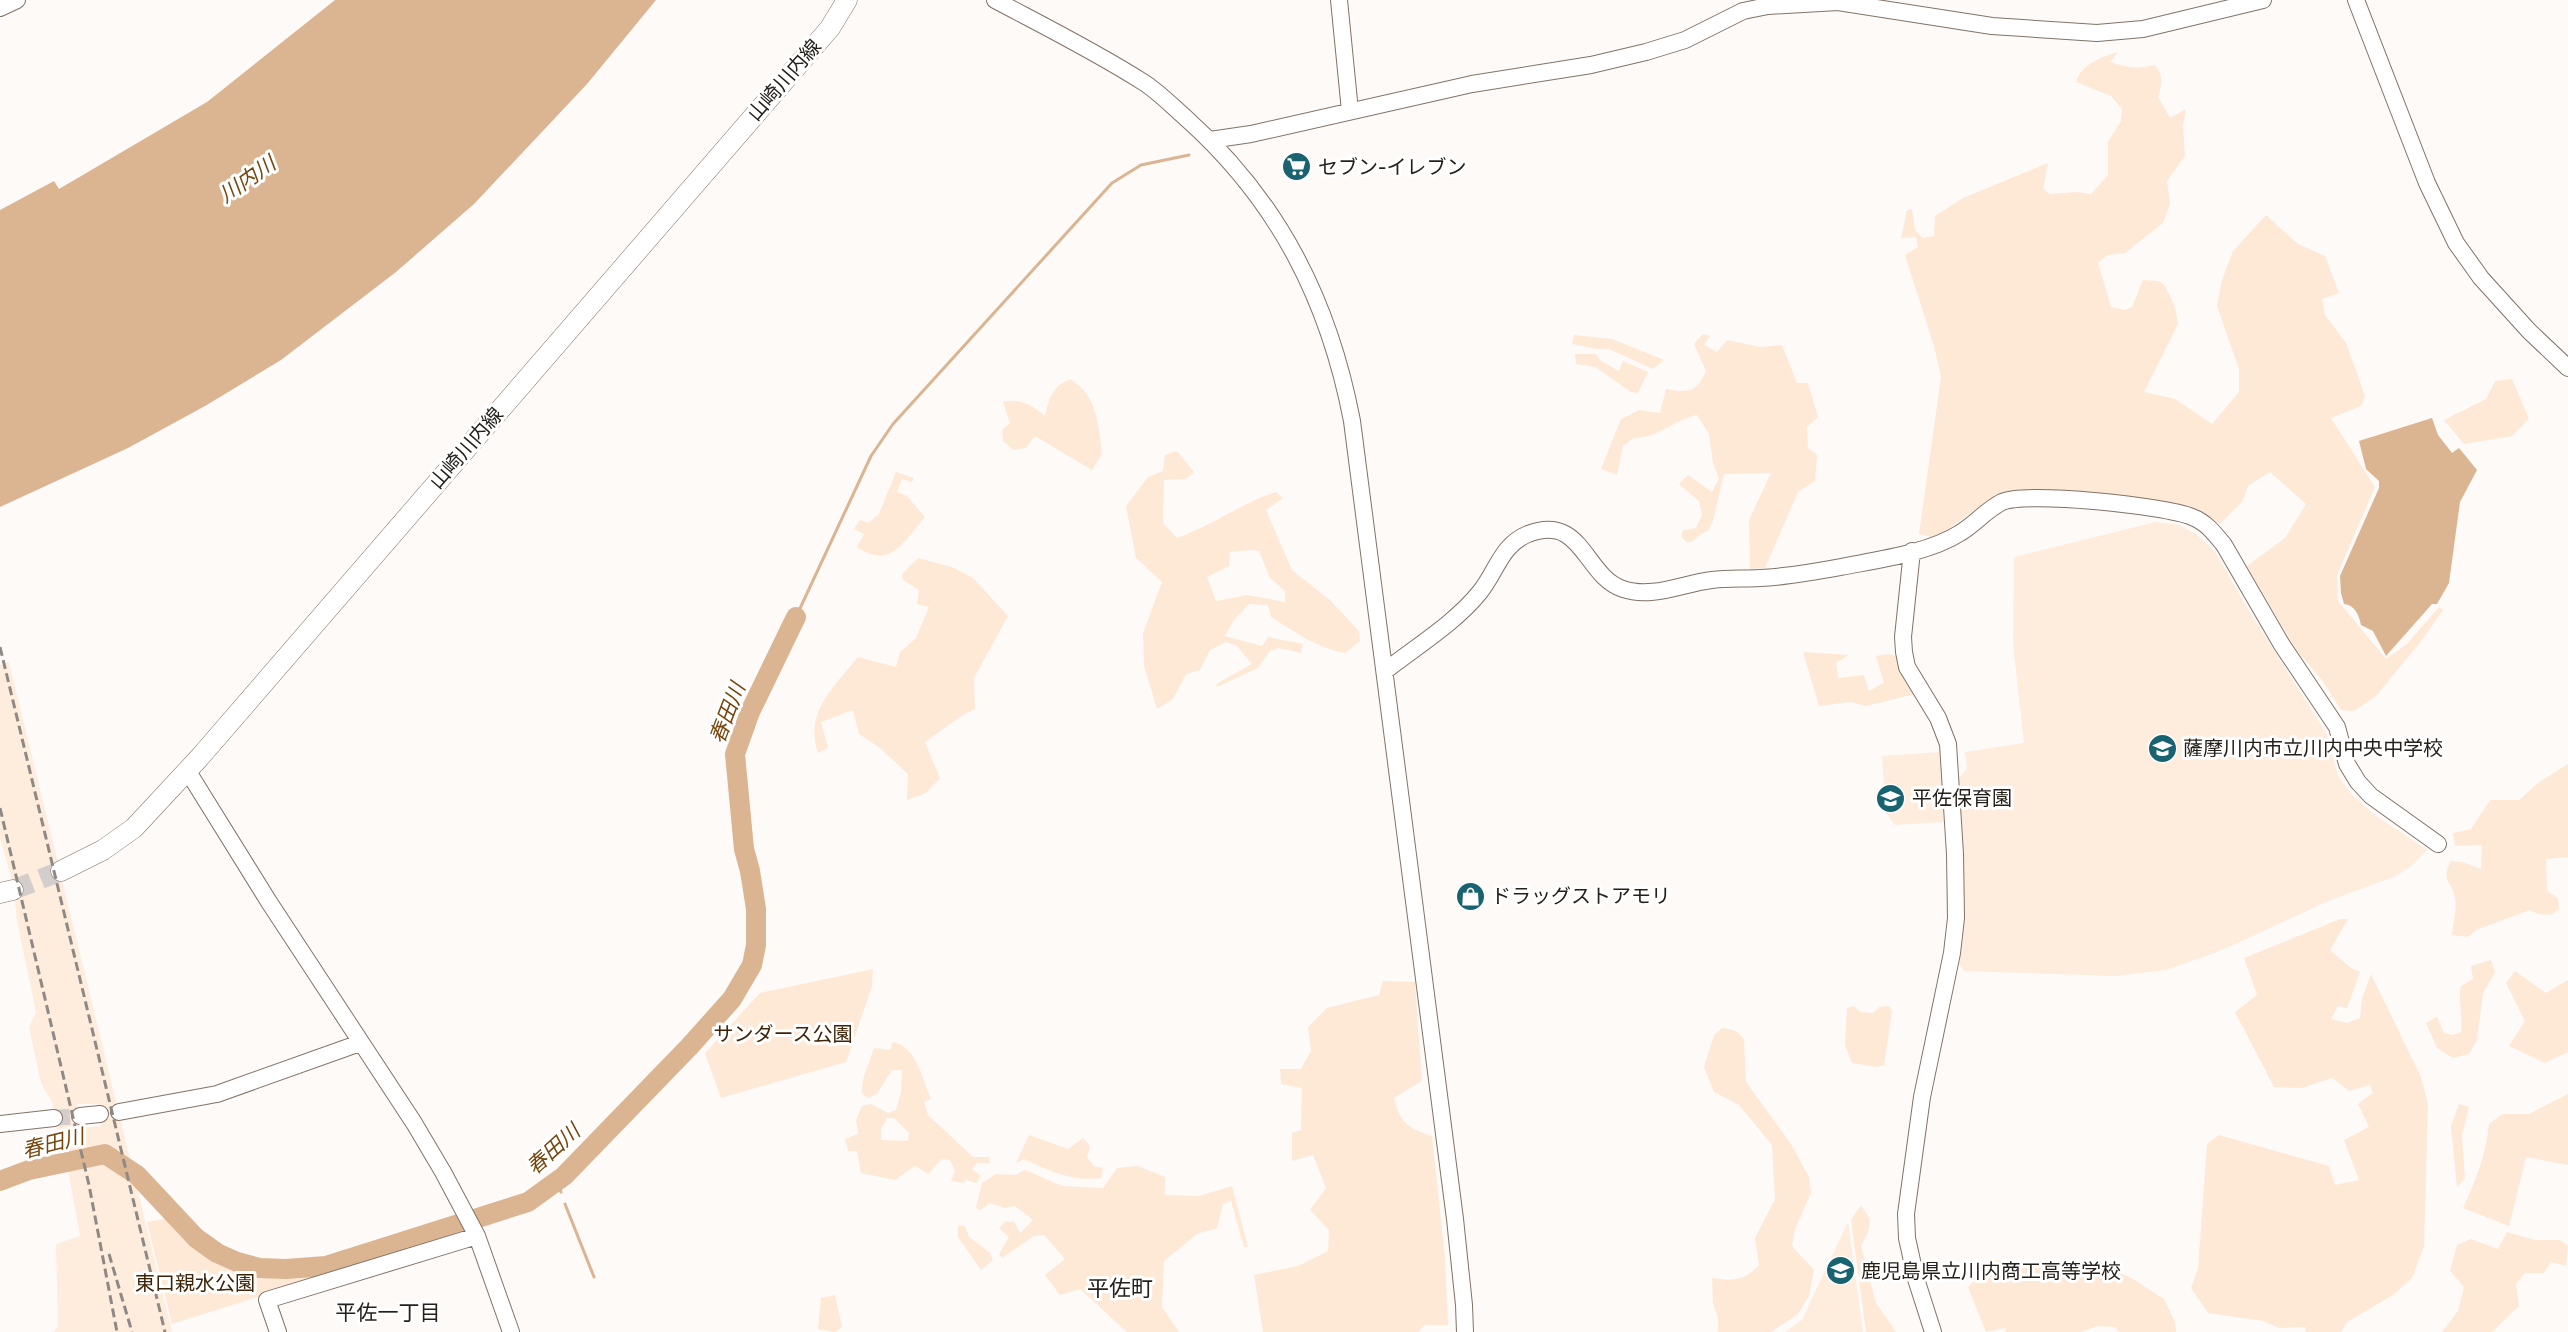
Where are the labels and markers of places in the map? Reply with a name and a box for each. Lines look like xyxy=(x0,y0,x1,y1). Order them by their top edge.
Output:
supermarket icon: セブン-イレブン xyxy=(1281,151,1313,183)
place label: セブン-イレブン xyxy=(1318,155,1466,179)
school or university icon: 薩摩川内市立川内中央中学校 xyxy=(2146,732,2178,764)
place label: 薩摩川内市立川内中央中学校 xyxy=(2183,736,2443,760)
school or university icon: 平佐保育園 xyxy=(1875,782,1907,814)
place label: 平佐保育園 xyxy=(1912,786,2012,810)
shop icon: ドラッグストアモリ xyxy=(1454,880,1486,912)
place label: ドラッグストアモリ xyxy=(1491,884,1671,908)
school or university icon: 鹿児島県立川内商工高等学校 xyxy=(1824,1255,1856,1287)
place label: 鹿児島県立川内商工高等学校 xyxy=(1861,1259,2121,1283)

